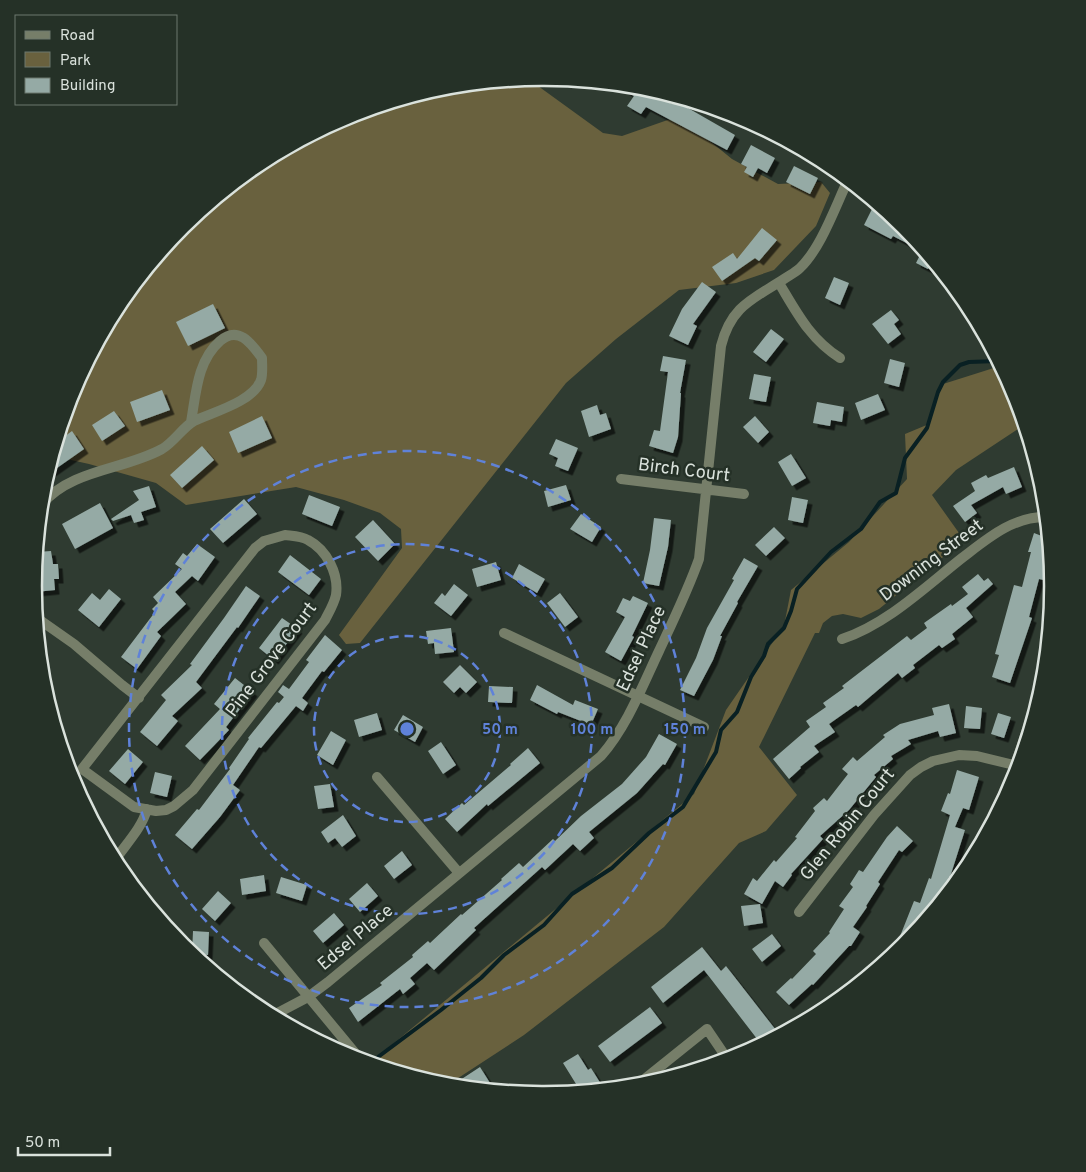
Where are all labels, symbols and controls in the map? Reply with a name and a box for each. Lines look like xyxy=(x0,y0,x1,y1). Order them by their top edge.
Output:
legend xyxy=(15,15,178,105)
text: Road xyxy=(60,27,95,46)
text: Park xyxy=(60,52,91,71)
text: Building xyxy=(60,77,115,96)
street label: Birch Court xyxy=(637,454,731,488)
street label: Downing Street xyxy=(876,515,988,607)
street label: Pine Grove Court xyxy=(221,598,323,722)
street label: Edsel Place xyxy=(612,603,672,695)
centre of rings xyxy=(398,720,416,738)
text: 50 m xyxy=(482,721,518,740)
text: 100 m xyxy=(571,721,613,740)
text: 150 m xyxy=(664,721,706,740)
street label: Glen Robin Court xyxy=(796,764,900,886)
street label: Edsel Place xyxy=(313,900,399,976)
scale bar xyxy=(18,1124,110,1156)
text: 50 m xyxy=(25,1134,60,1153)

